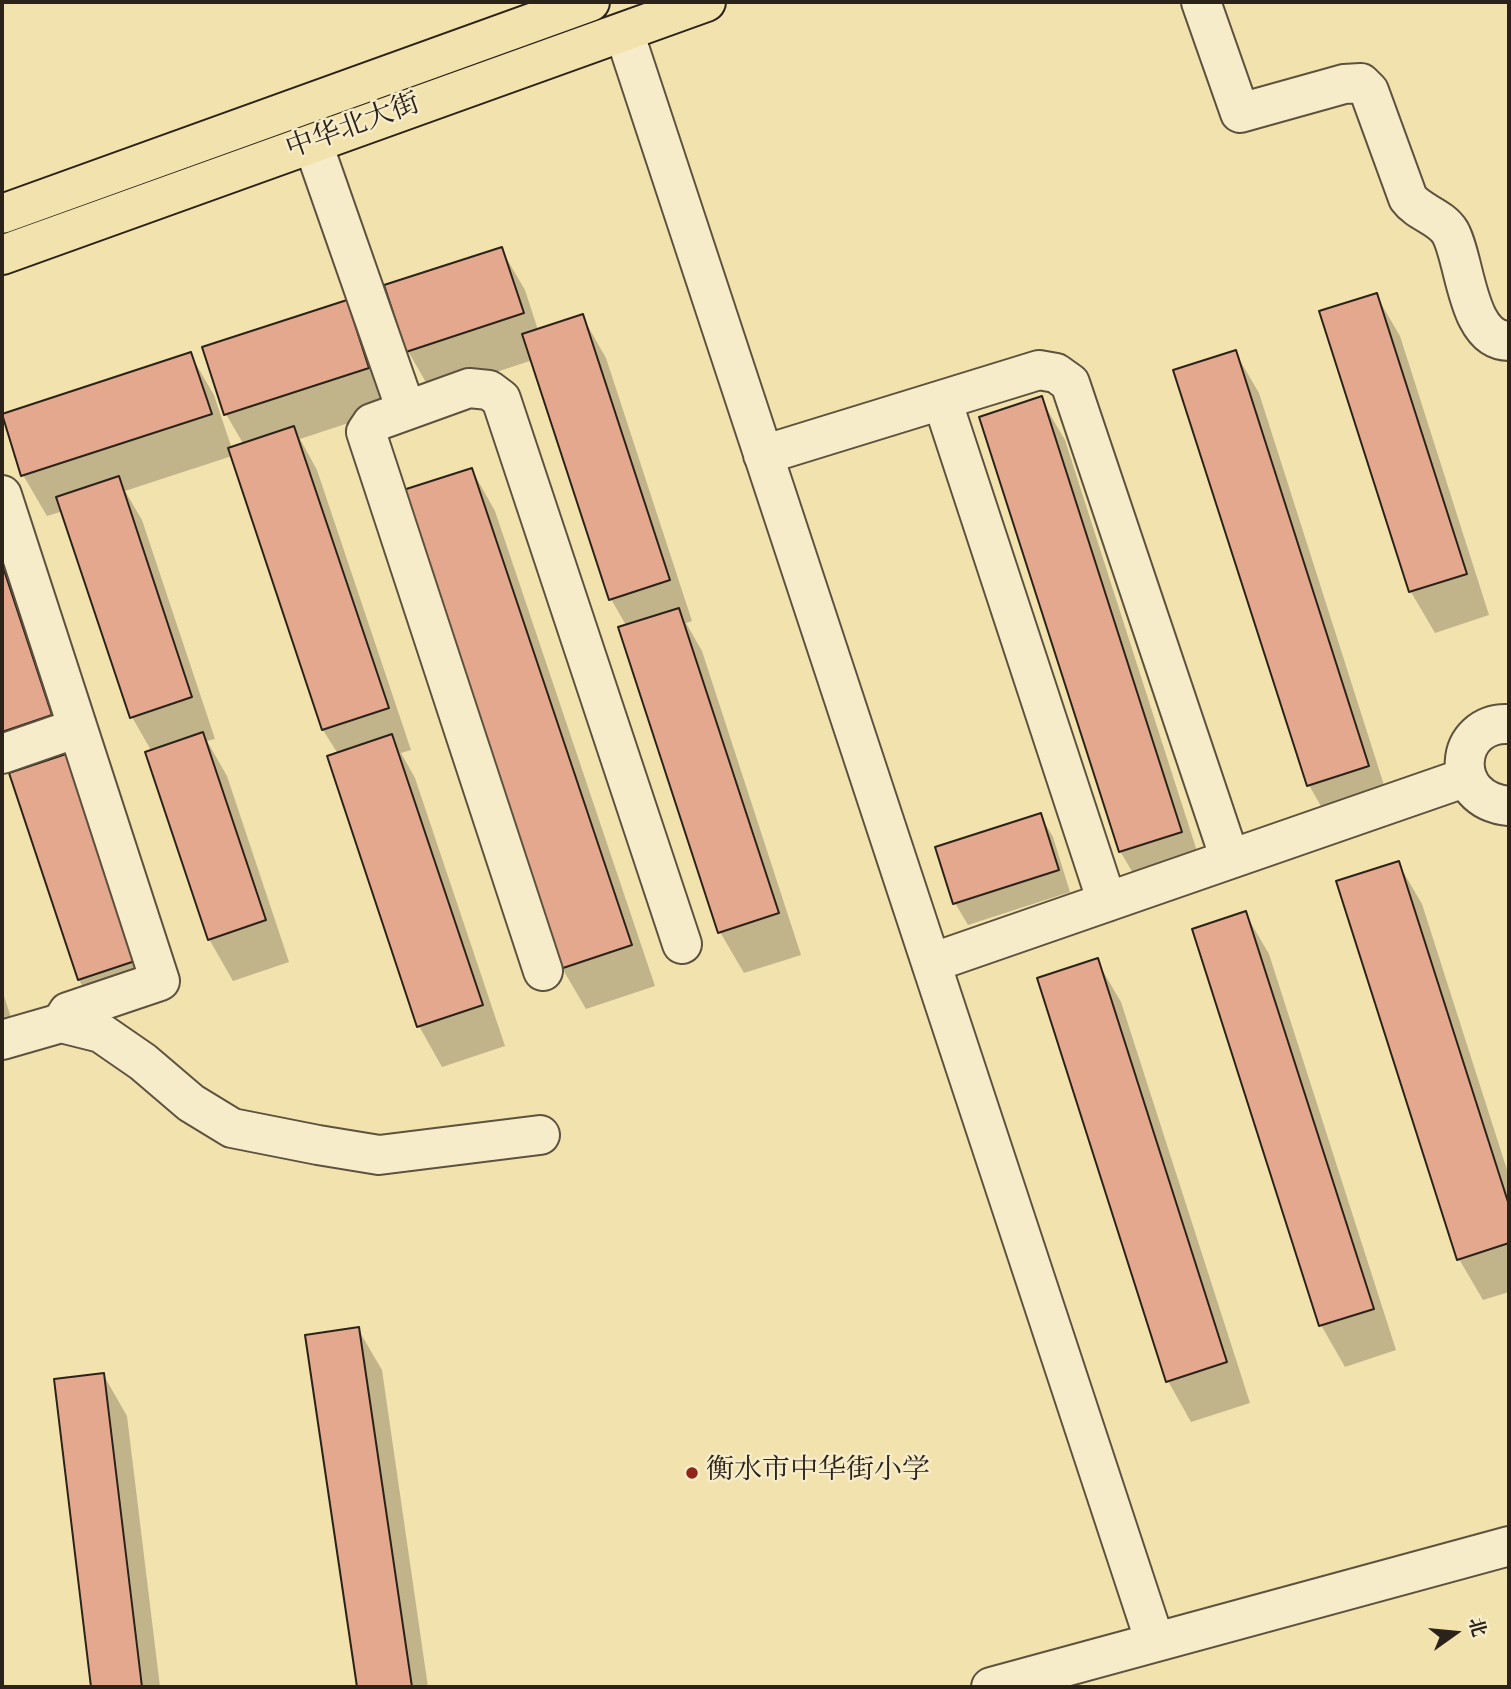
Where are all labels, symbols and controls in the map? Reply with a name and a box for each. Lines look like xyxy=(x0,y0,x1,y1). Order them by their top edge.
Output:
street label: 中华北大街 xyxy=(282,89,426,169)
place label: 衡水市中华街小学 xyxy=(706,1456,930,1490)
marker: 衡水市中华街小学 xyxy=(684,1465,700,1481)
north arrow xyxy=(1420,1598,1490,1668)
text: 北 xyxy=(1460,1615,1491,1640)

